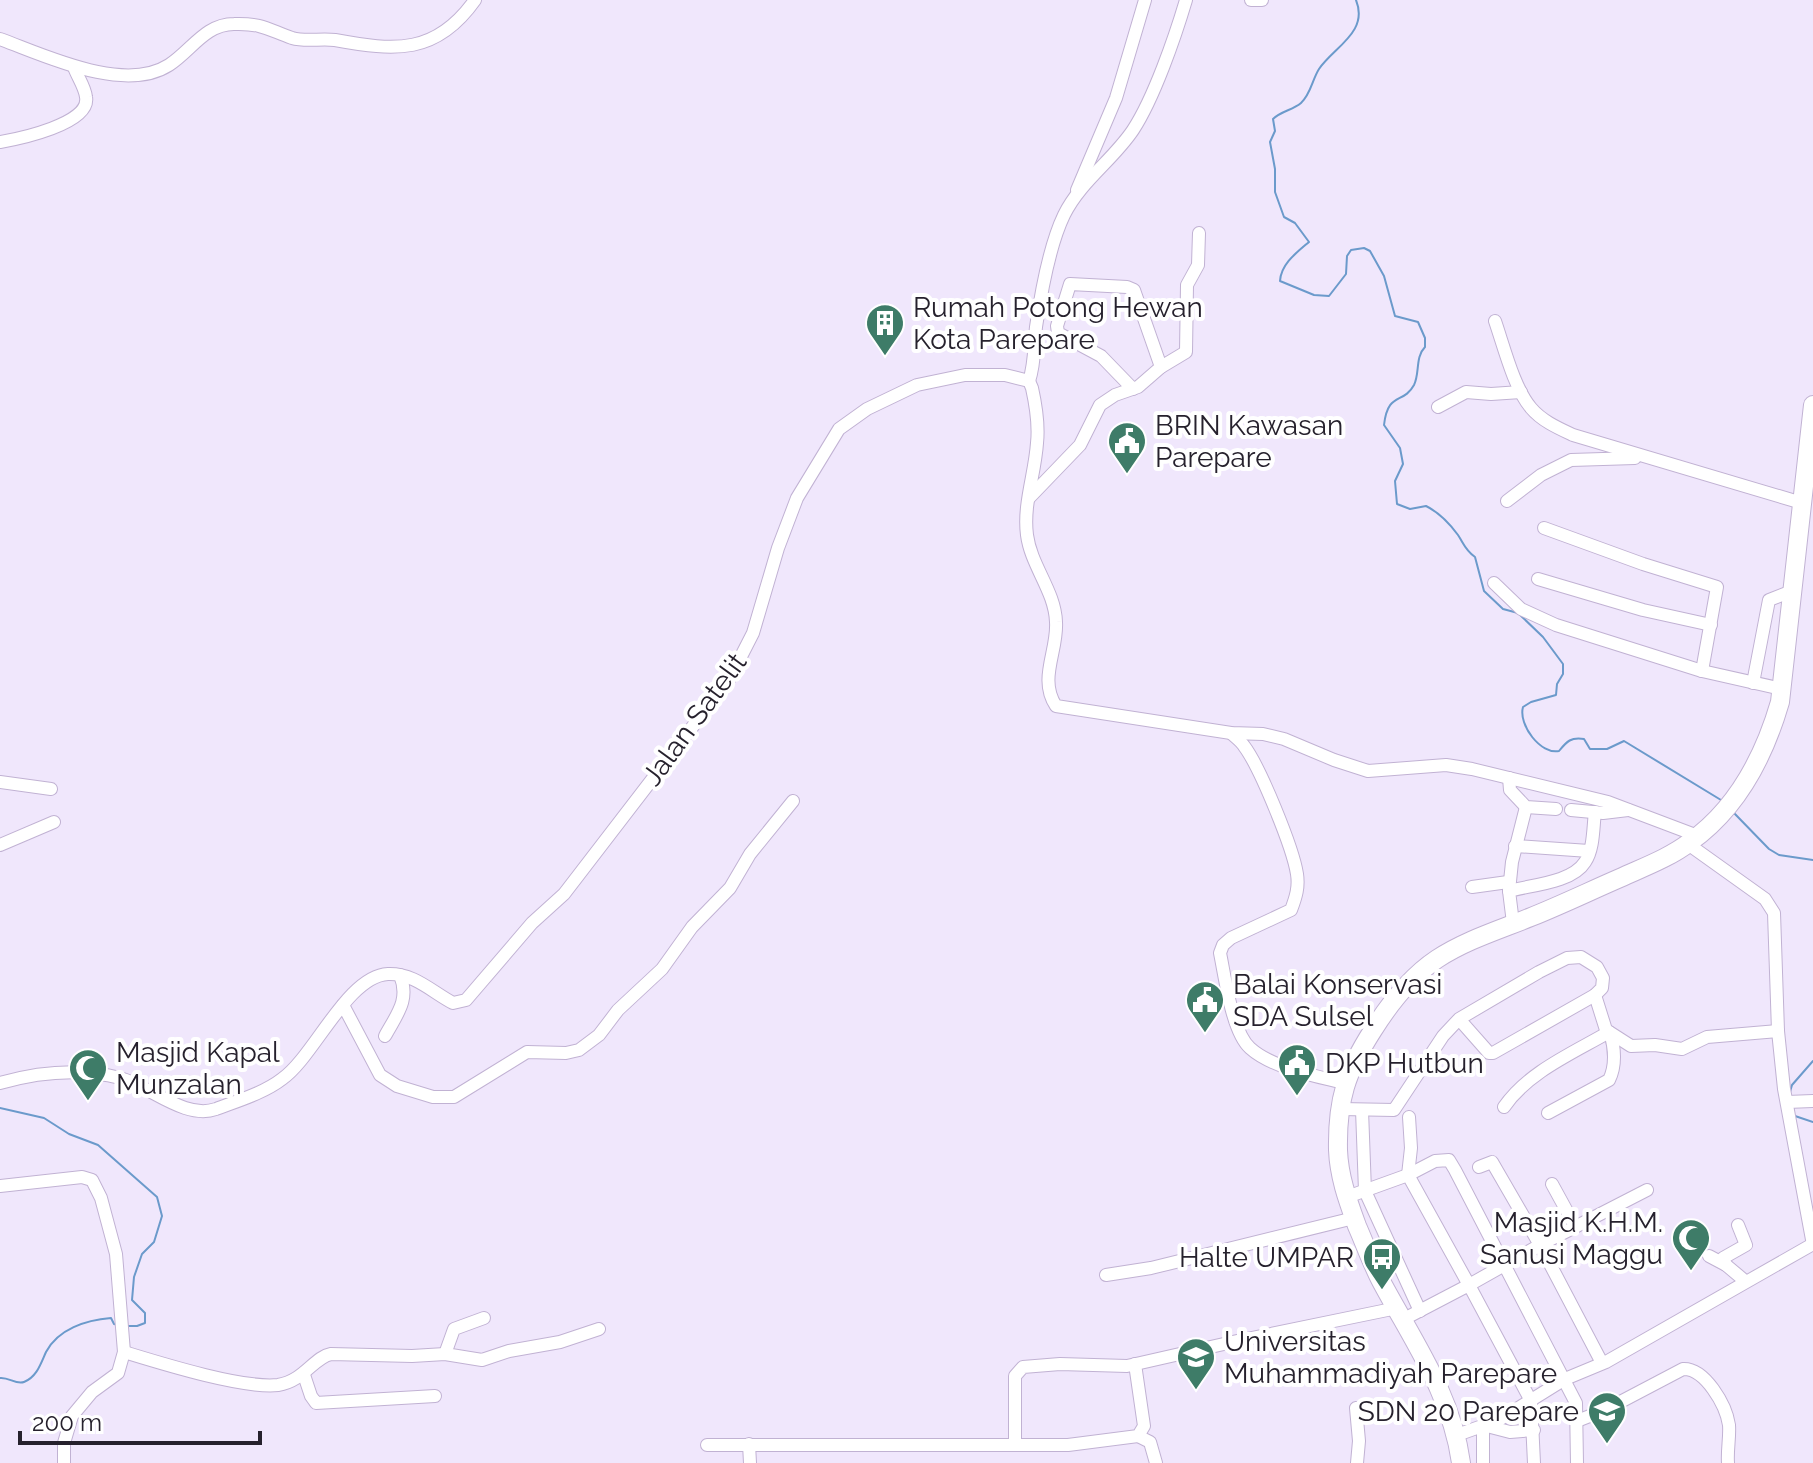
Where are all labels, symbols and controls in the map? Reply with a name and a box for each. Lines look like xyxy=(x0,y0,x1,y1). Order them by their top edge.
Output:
place label: Rumah Potong Hewan Kota Parepare xyxy=(913,291,1203,356)
building icon: Rumah Potong Hewan Kota Parepare xyxy=(864,302,906,357)
place label: BRIN Kawasan Parepare xyxy=(1155,409,1343,474)
public building icon: BRIN Kawasan Parepare xyxy=(1106,420,1148,475)
street label: Jalan Satelit xyxy=(635,646,754,792)
place label: Balai Konservasi SDA Sulsel xyxy=(1233,968,1442,1033)
public building icon: Balai Konservasi SDA Sulsel xyxy=(1184,979,1226,1034)
place label: Masjid Kapal Munzalan xyxy=(116,1036,280,1101)
public building icon: DKP Hutbun xyxy=(1276,1042,1318,1097)
mosque icon: Masjid Kapal Munzalan xyxy=(67,1047,109,1102)
place label: DKP Hutbun xyxy=(1325,1047,1484,1080)
place label: Masjid K.H.M. Sanusi Maggu xyxy=(1480,1206,1663,1271)
mosque icon: Masjid K.H.M. Sanusi Maggu xyxy=(1670,1217,1712,1272)
bus stop icon: Halte UMPAR xyxy=(1361,1236,1403,1291)
place label: Halte UMPAR xyxy=(1179,1241,1354,1274)
place label: Universitas Muhammadiyah Parepare xyxy=(1224,1325,1557,1390)
school or university icon: Universitas Muhammadiyah Parepare xyxy=(1175,1336,1217,1391)
school or university icon: SDN 20 Parepare xyxy=(1586,1390,1628,1445)
scale bar xyxy=(20,1395,260,1445)
place label: SDN 20 Parepare xyxy=(1358,1395,1579,1428)
text: 200 m xyxy=(32,1408,102,1437)

